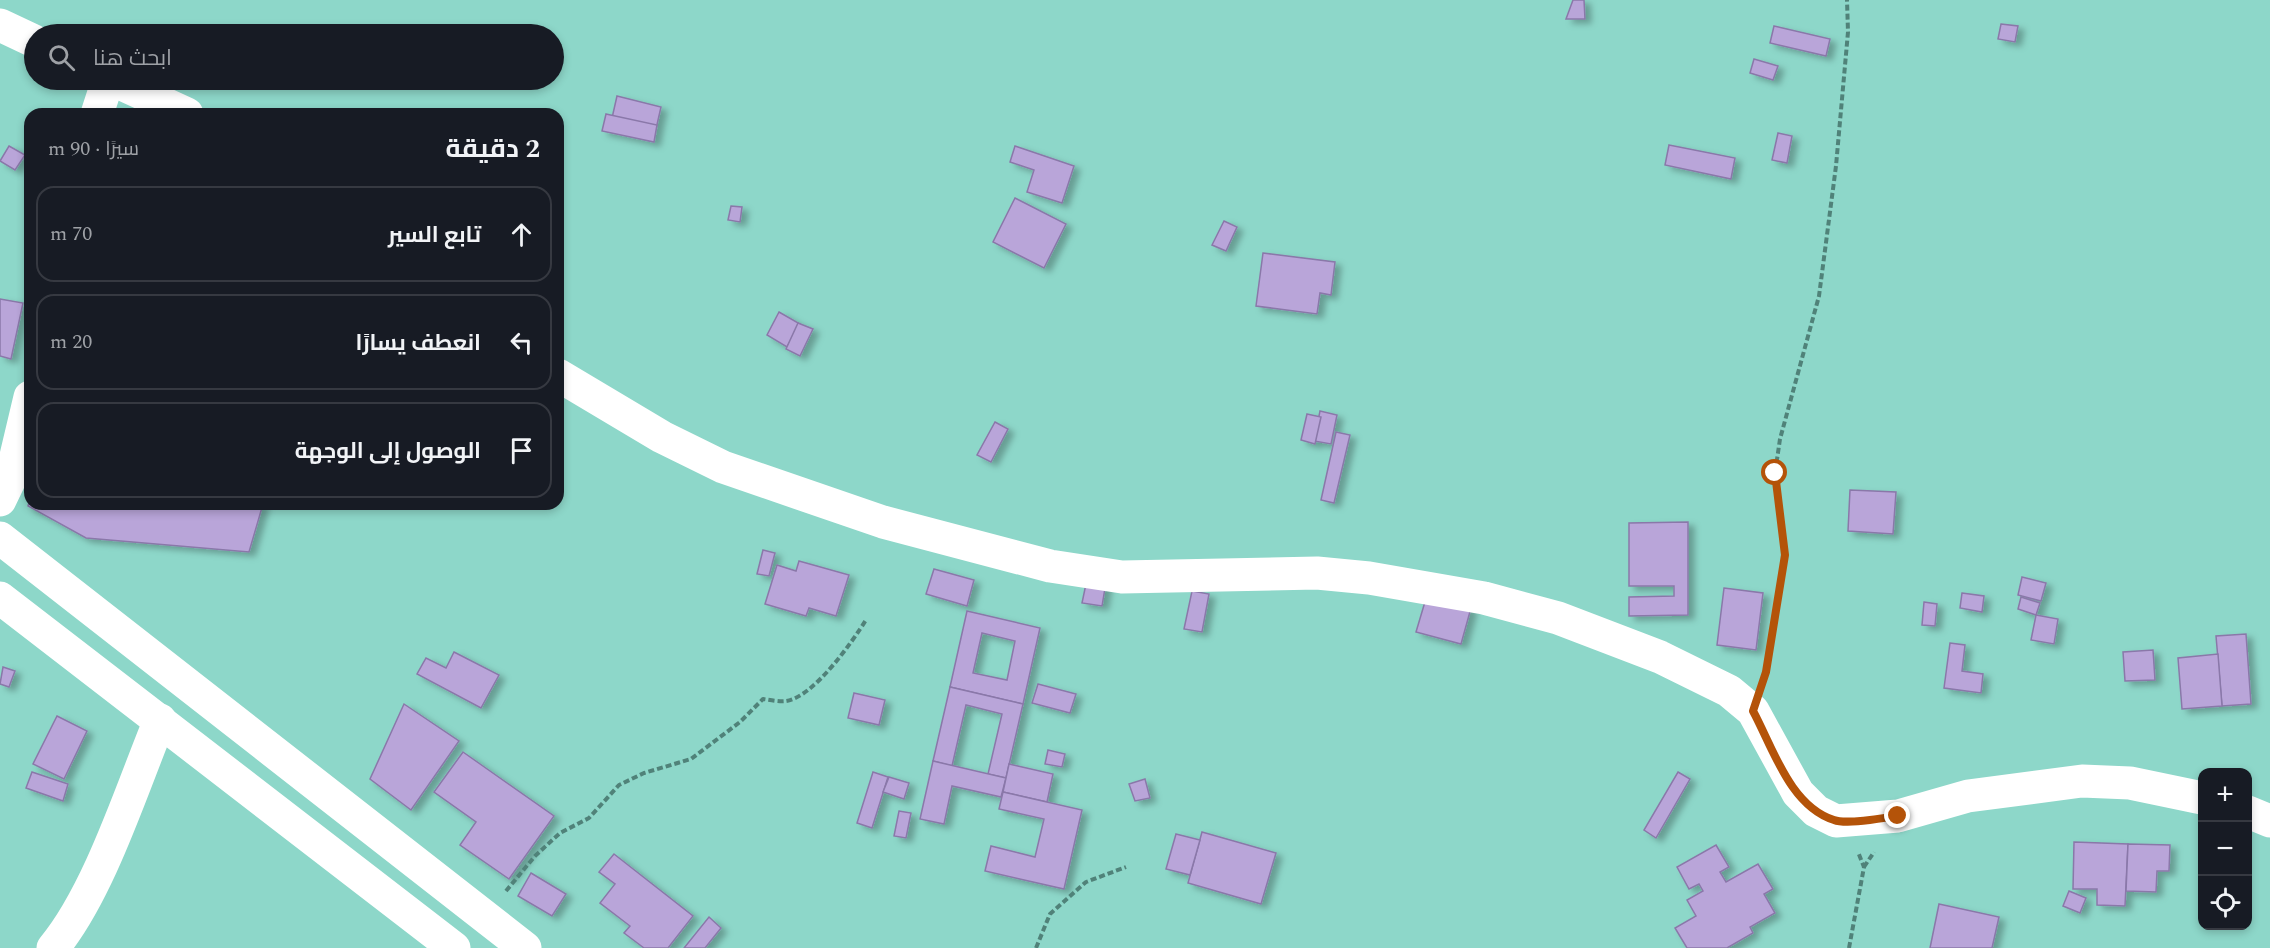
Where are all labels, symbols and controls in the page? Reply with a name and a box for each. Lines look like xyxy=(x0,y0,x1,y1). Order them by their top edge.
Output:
search box xyxy=(24,24,564,90)
icon: search xyxy=(45,41,78,74)
text: ابحث هنا xyxy=(93,42,172,75)
text: 2 دقيقة xyxy=(445,129,540,169)
text: سيرًا · 90 m xyxy=(48,134,139,164)
icon: ahead xyxy=(505,218,538,251)
text: 70 m xyxy=(50,219,92,249)
text: تابع السير xyxy=(388,219,481,252)
icon: left xyxy=(505,326,538,359)
text: 20 m xyxy=(50,327,92,357)
text: انعطف يسارًا xyxy=(356,327,481,360)
icon: arrive xyxy=(505,434,538,467)
text: الوصول إلى الوجهة xyxy=(295,435,481,468)
route start xyxy=(1761,459,1787,485)
map controls xyxy=(2198,768,2252,930)
button: + xyxy=(2198,768,2252,822)
route end xyxy=(1884,802,1910,828)
button: − xyxy=(2198,822,2252,876)
button: locate xyxy=(2198,876,2252,930)

